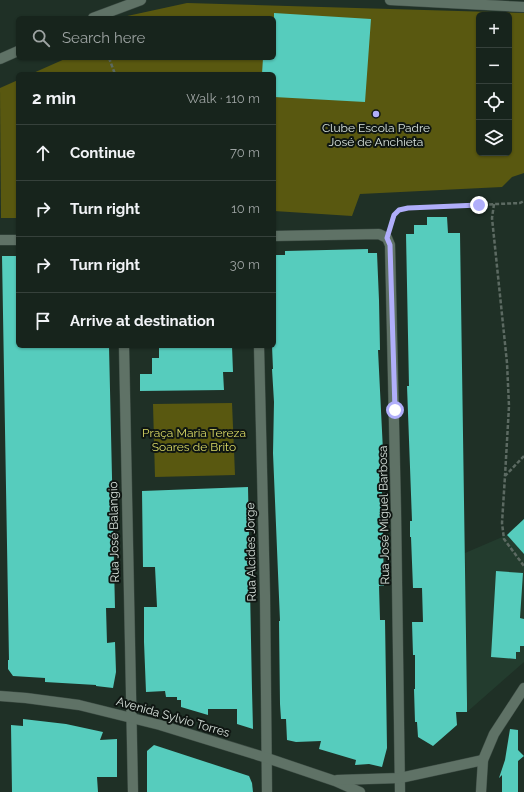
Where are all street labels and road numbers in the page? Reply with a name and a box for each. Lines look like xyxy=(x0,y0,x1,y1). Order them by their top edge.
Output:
street label: Rua José Miguel Barbosa xyxy=(376,445,392,585)
street label: Rua José Balangio xyxy=(106,481,122,583)
street label: Rua Alcides Jorge xyxy=(243,502,259,602)
street label: Avenida Sylvio Torres xyxy=(115,694,231,740)

